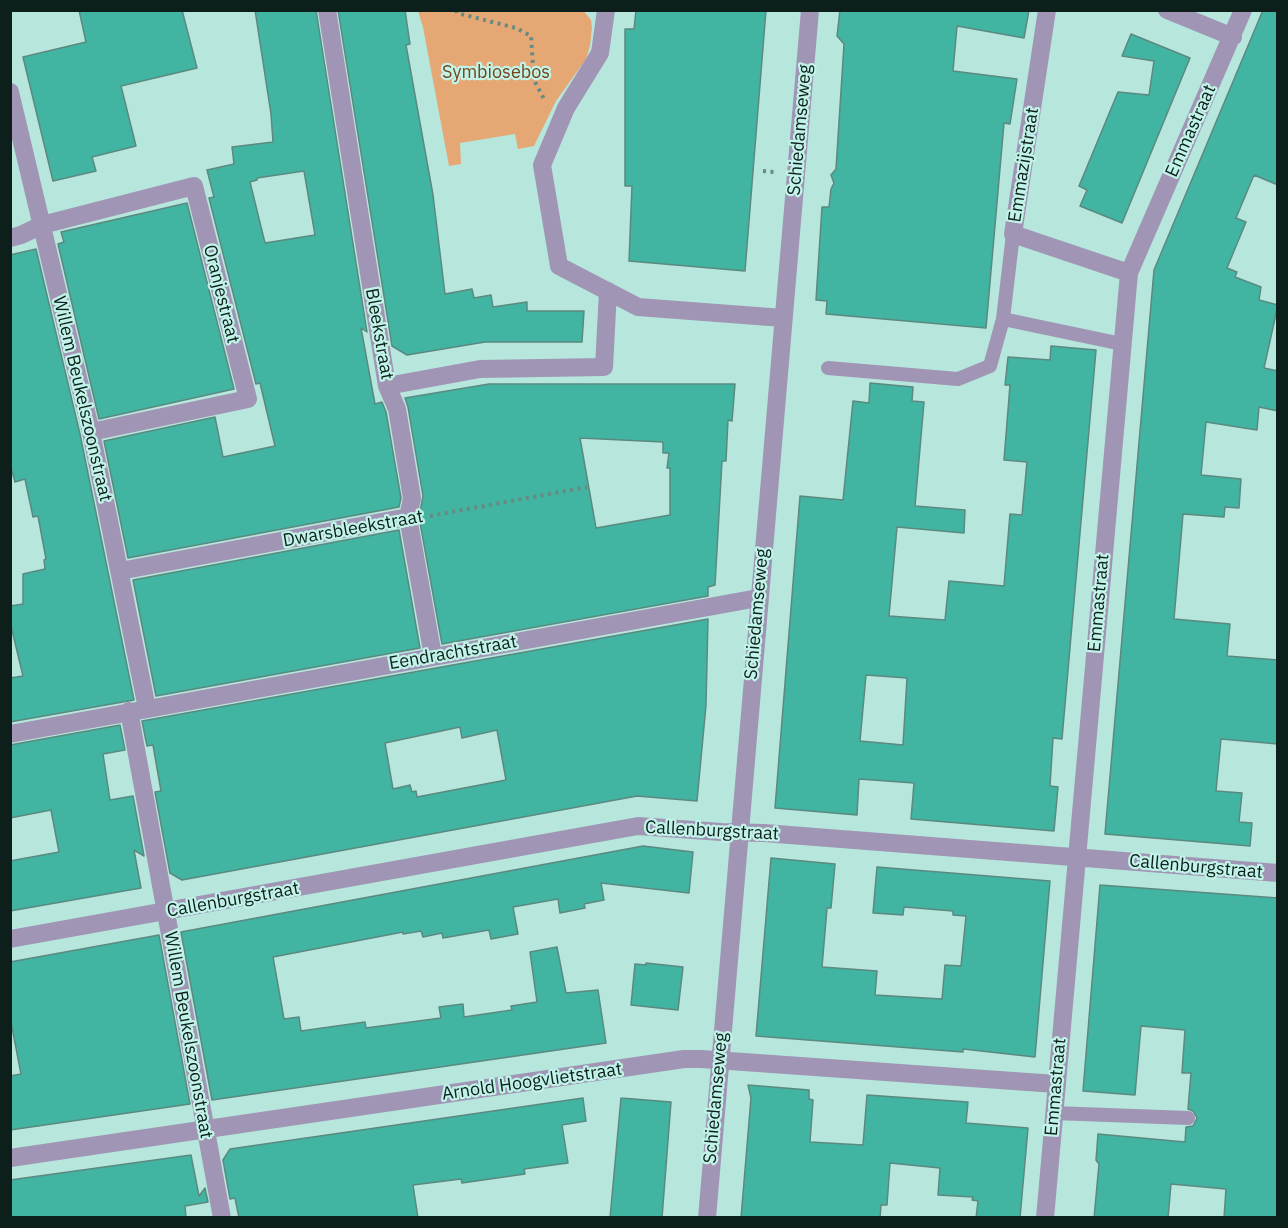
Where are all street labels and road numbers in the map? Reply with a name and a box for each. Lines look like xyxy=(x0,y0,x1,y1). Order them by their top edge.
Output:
street label: Schiedamseweg xyxy=(784,64,816,196)
street label: Emmastraat xyxy=(1161,82,1221,180)
street label: Emmazijstraat xyxy=(1004,106,1044,224)
street label: Oranjestraat xyxy=(198,243,244,345)
street label: Bleekstraat xyxy=(360,286,398,382)
street label: Willem Beukelszoonstraat xyxy=(48,294,116,504)
street label: Dwarsbleekstraat xyxy=(281,506,425,552)
street label: Schiedamseweg xyxy=(741,548,773,680)
street label: Emmastraat xyxy=(1084,553,1114,653)
street label: Eendrachtstraat xyxy=(387,631,519,675)
street label: Callenburgstraat xyxy=(645,817,779,845)
street label: Callenburgstraat xyxy=(1128,850,1264,884)
street label: Callenburgstraat xyxy=(165,878,301,922)
street label: Willem Beukelszoonstraat xyxy=(159,930,217,1140)
street label: Schiedamseweg xyxy=(700,1032,732,1164)
street label: Emmastraat xyxy=(1041,1037,1071,1137)
street label: Arnold Hoogvlietstraat xyxy=(440,1059,624,1105)

